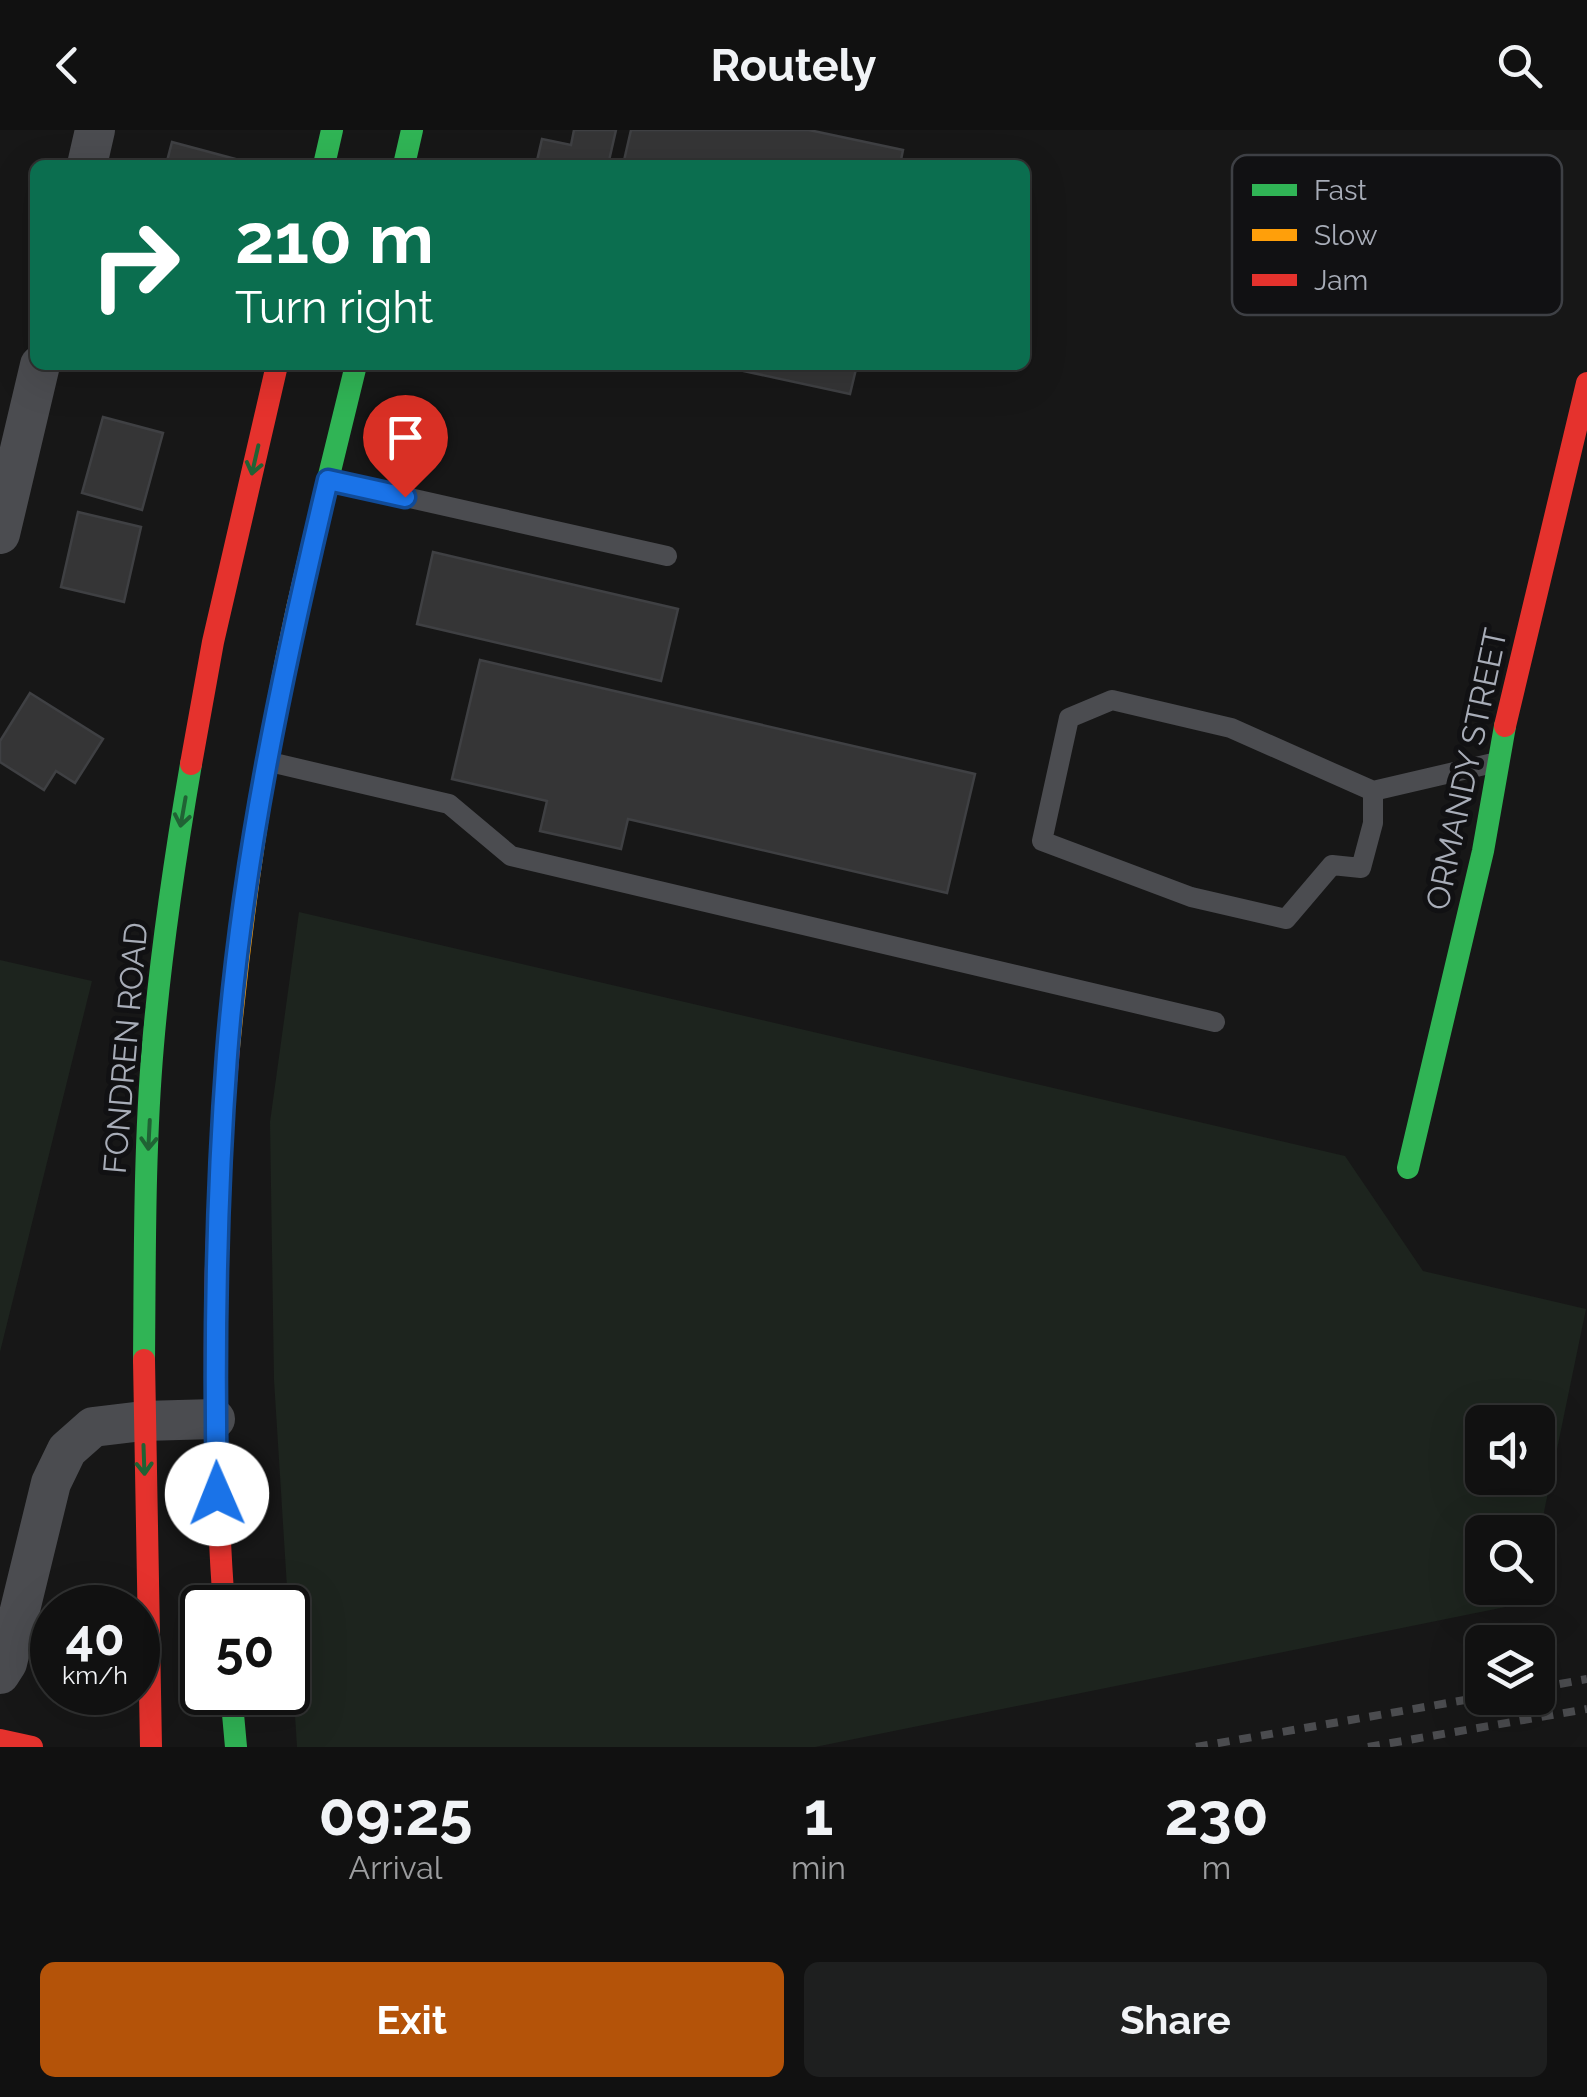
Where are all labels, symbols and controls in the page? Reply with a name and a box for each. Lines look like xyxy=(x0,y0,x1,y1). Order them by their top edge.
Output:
icon: back xyxy=(40,38,95,93)
icon: search xyxy=(1492,38,1547,93)
text: Routely xyxy=(711,39,876,92)
legend xyxy=(1232,155,1562,315)
text: Fast xyxy=(1314,174,1367,207)
text: 210 m xyxy=(235,197,434,279)
icon: right xyxy=(70,200,200,330)
text: Slow xyxy=(1314,219,1378,252)
text: Jam xyxy=(1314,264,1368,297)
text: Turn right xyxy=(235,281,433,334)
pin xyxy=(363,395,448,498)
icon: arrive xyxy=(378,410,433,465)
one-way arrow xyxy=(245,443,263,475)
street label: ORMANDY STREET xyxy=(1418,625,1514,913)
one-way arrow xyxy=(173,796,192,828)
street label: FONDREN ROAD xyxy=(96,921,154,1175)
one-way arrow xyxy=(139,1119,158,1151)
map controls xyxy=(1465,1405,1555,1715)
button: sound xyxy=(1465,1405,1555,1495)
position arrow xyxy=(165,1442,269,1546)
one-way arrow xyxy=(134,1444,153,1476)
button: search xyxy=(1465,1515,1555,1605)
speed limit sign: 50 xyxy=(180,1585,310,1715)
text: 40 xyxy=(65,1608,125,1667)
button: layers xyxy=(1465,1625,1555,1715)
text: km/h xyxy=(62,1660,128,1690)
text: 09:25 xyxy=(318,1779,473,1849)
text: 1 xyxy=(804,1779,833,1849)
text: 230 xyxy=(1164,1779,1269,1849)
text: Arrival xyxy=(349,1849,442,1886)
text: min xyxy=(791,1849,846,1886)
text: m xyxy=(1202,1849,1231,1886)
button: Exit xyxy=(40,1962,784,2077)
button: Share xyxy=(804,1962,1547,2077)

